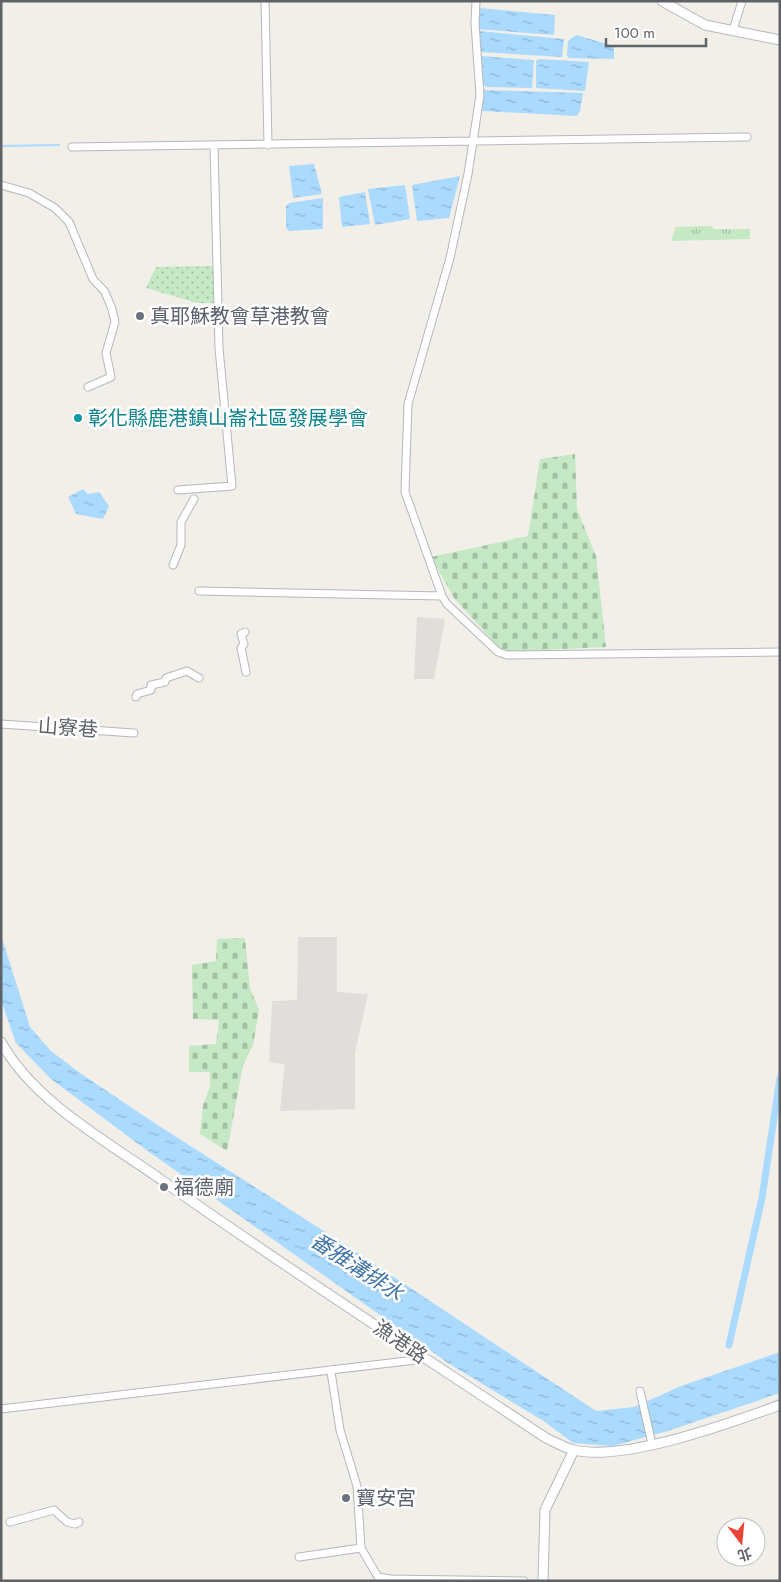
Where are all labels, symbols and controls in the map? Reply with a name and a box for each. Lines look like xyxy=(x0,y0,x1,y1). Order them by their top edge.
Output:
scale bar xyxy=(606,15,706,47)
text: 100 m xyxy=(614,22,655,44)
place label: 真耶穌教會草港教會 xyxy=(150,302,330,331)
marker: 真耶穌教會草港教會 xyxy=(134,310,146,322)
place label: 彰化縣鹿港鎮山崙社區發展學會 xyxy=(88,404,368,433)
marker: 彰化縣鹿港鎮山崙社區發展學會 xyxy=(72,412,84,424)
street label: 山寮巷 xyxy=(37,711,99,745)
place label: 福德廟 xyxy=(174,1173,234,1202)
marker: 福德廟 xyxy=(158,1181,170,1193)
water label: 番雅溝排水 xyxy=(305,1226,410,1309)
street label: 漁港路 xyxy=(367,1313,433,1371)
place label: 寶安宮 xyxy=(356,1484,416,1513)
marker: 寶安宮 xyxy=(340,1492,352,1504)
north arrow xyxy=(716,1517,766,1567)
text: 北 xyxy=(735,1543,754,1566)

